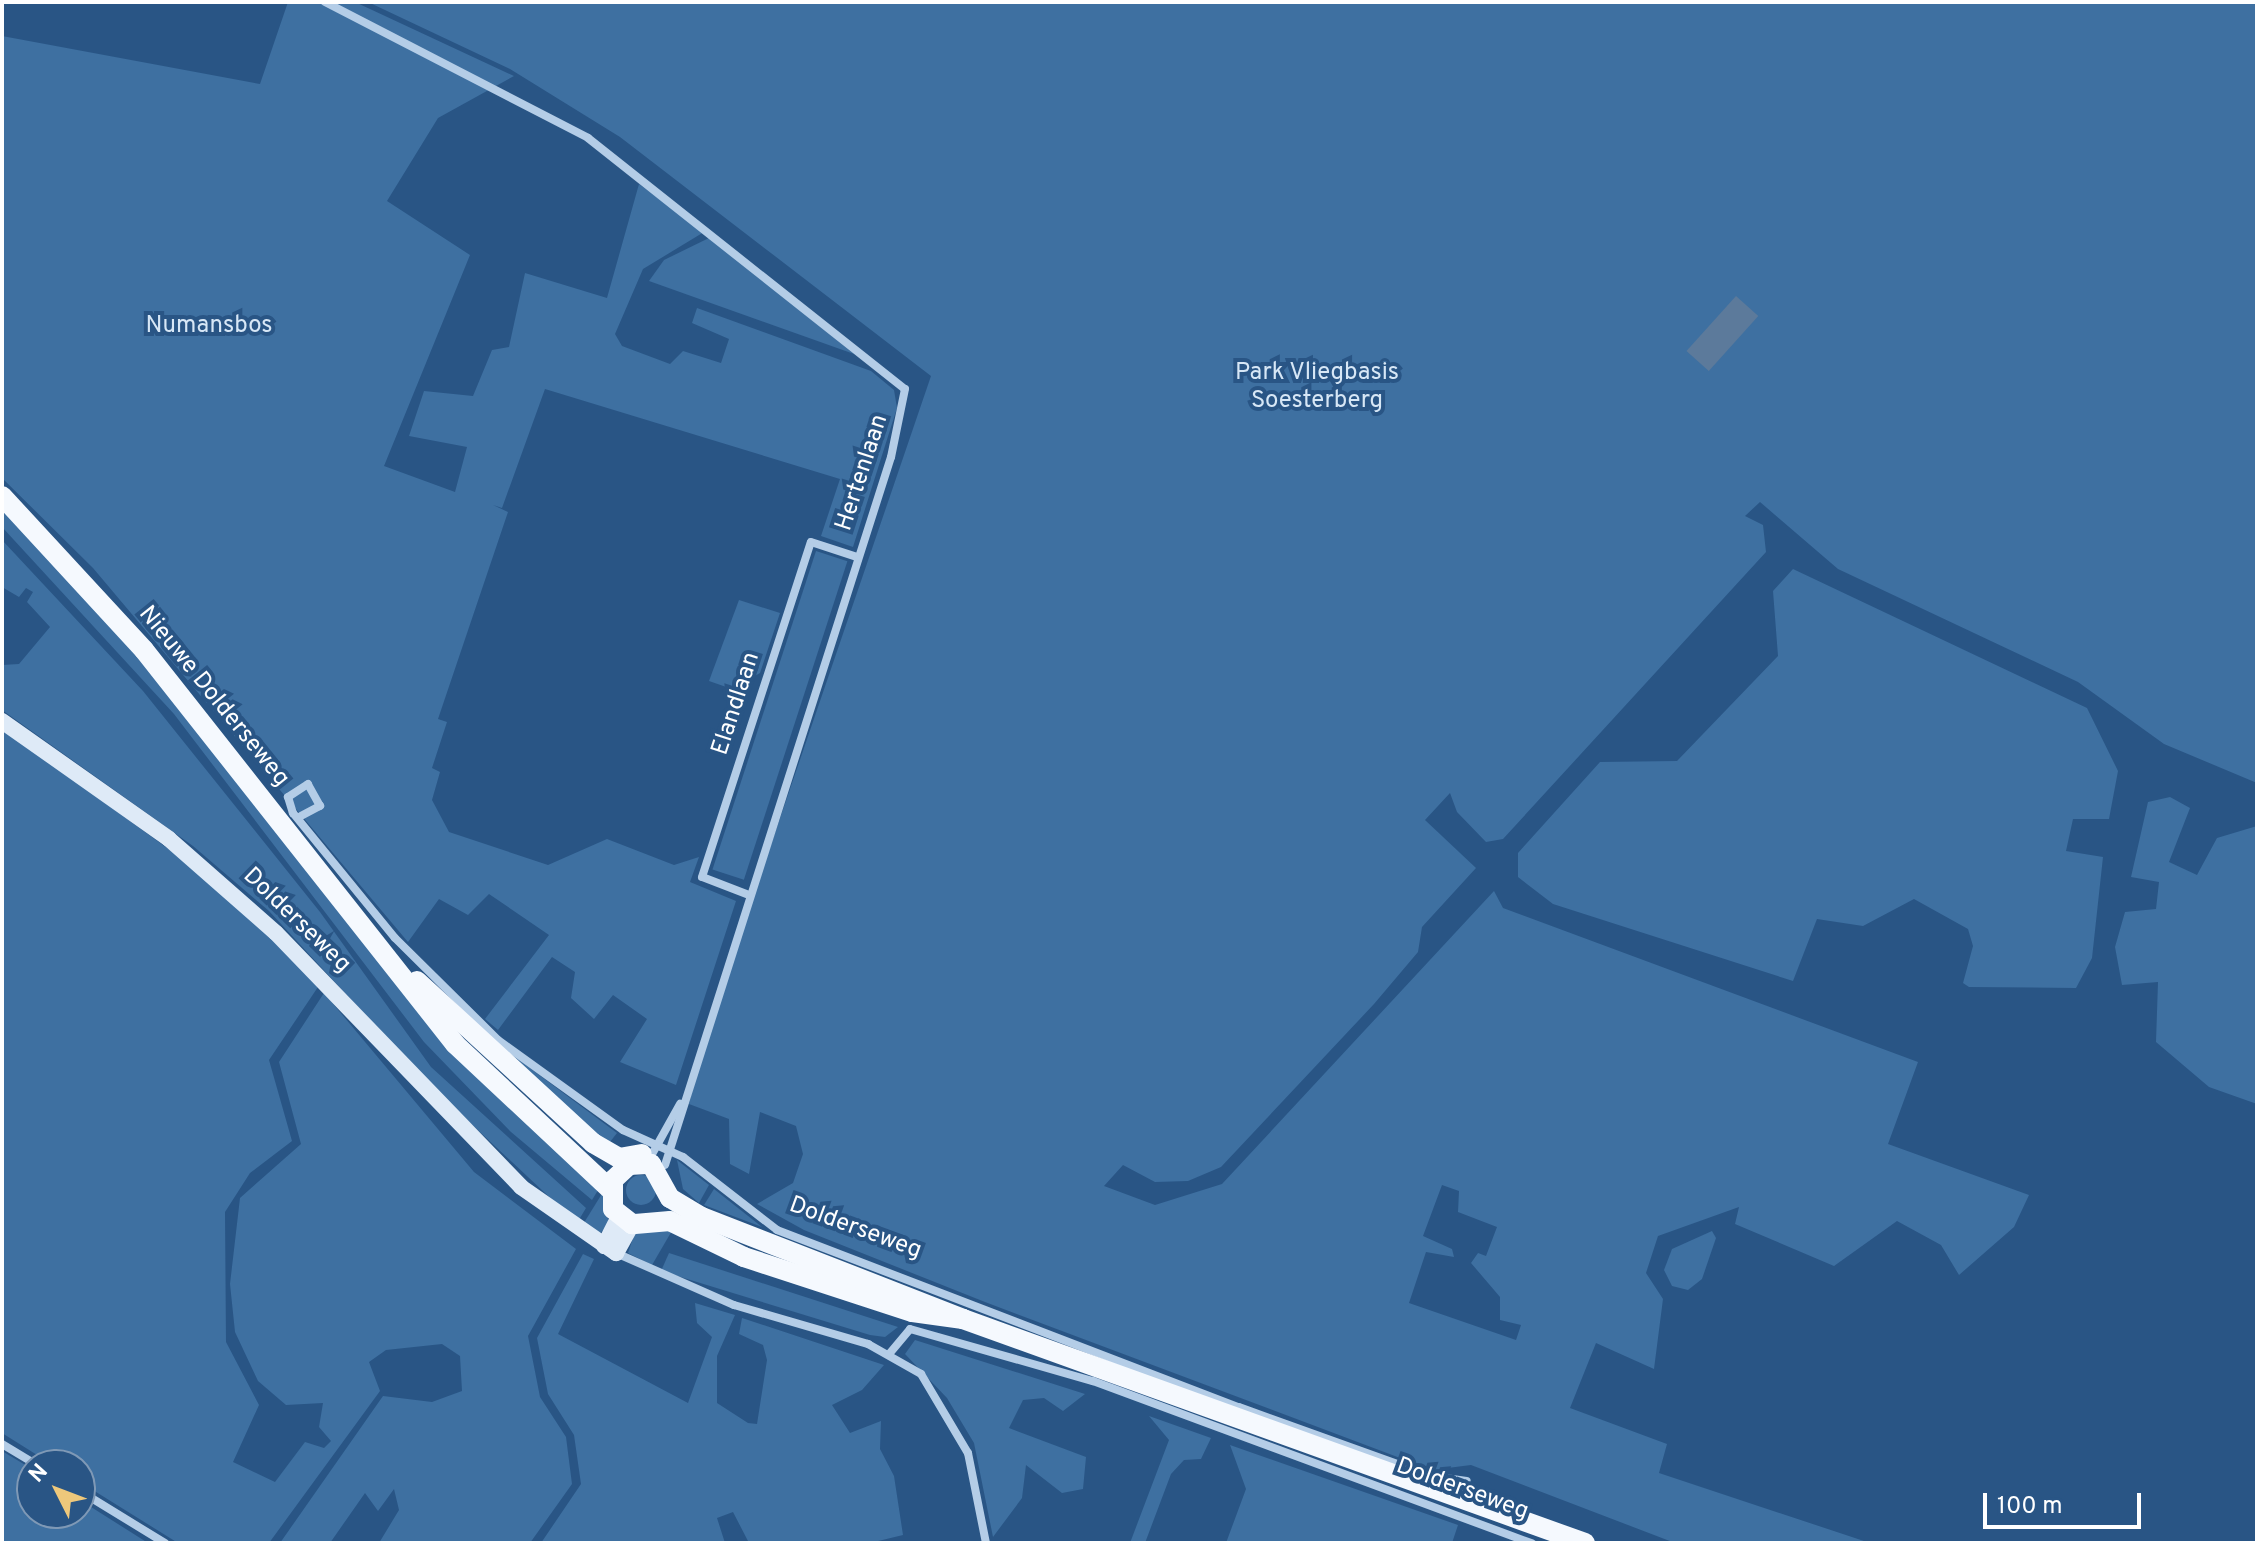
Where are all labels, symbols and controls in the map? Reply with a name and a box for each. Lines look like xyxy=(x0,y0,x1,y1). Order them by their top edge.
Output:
park label: Numansbos xyxy=(145,313,273,341)
park label: Park Vliegbasis Soesterberg xyxy=(1234,360,1400,416)
street label: Hertenlaan xyxy=(831,411,895,535)
street label: Nieuwe Dolderseweg xyxy=(131,601,295,793)
street label: Elandlaan xyxy=(707,649,767,759)
street label: Dolderseweg xyxy=(236,862,356,980)
street label: Dolderseweg xyxy=(785,1192,925,1266)
north arrow xyxy=(16,1449,96,1529)
street label: Dolderseweg xyxy=(1392,1453,1532,1527)
text: N xyxy=(24,1459,55,1489)
scale bar xyxy=(1987,1477,2145,1527)
text: 100 m xyxy=(1997,1492,2063,1522)

